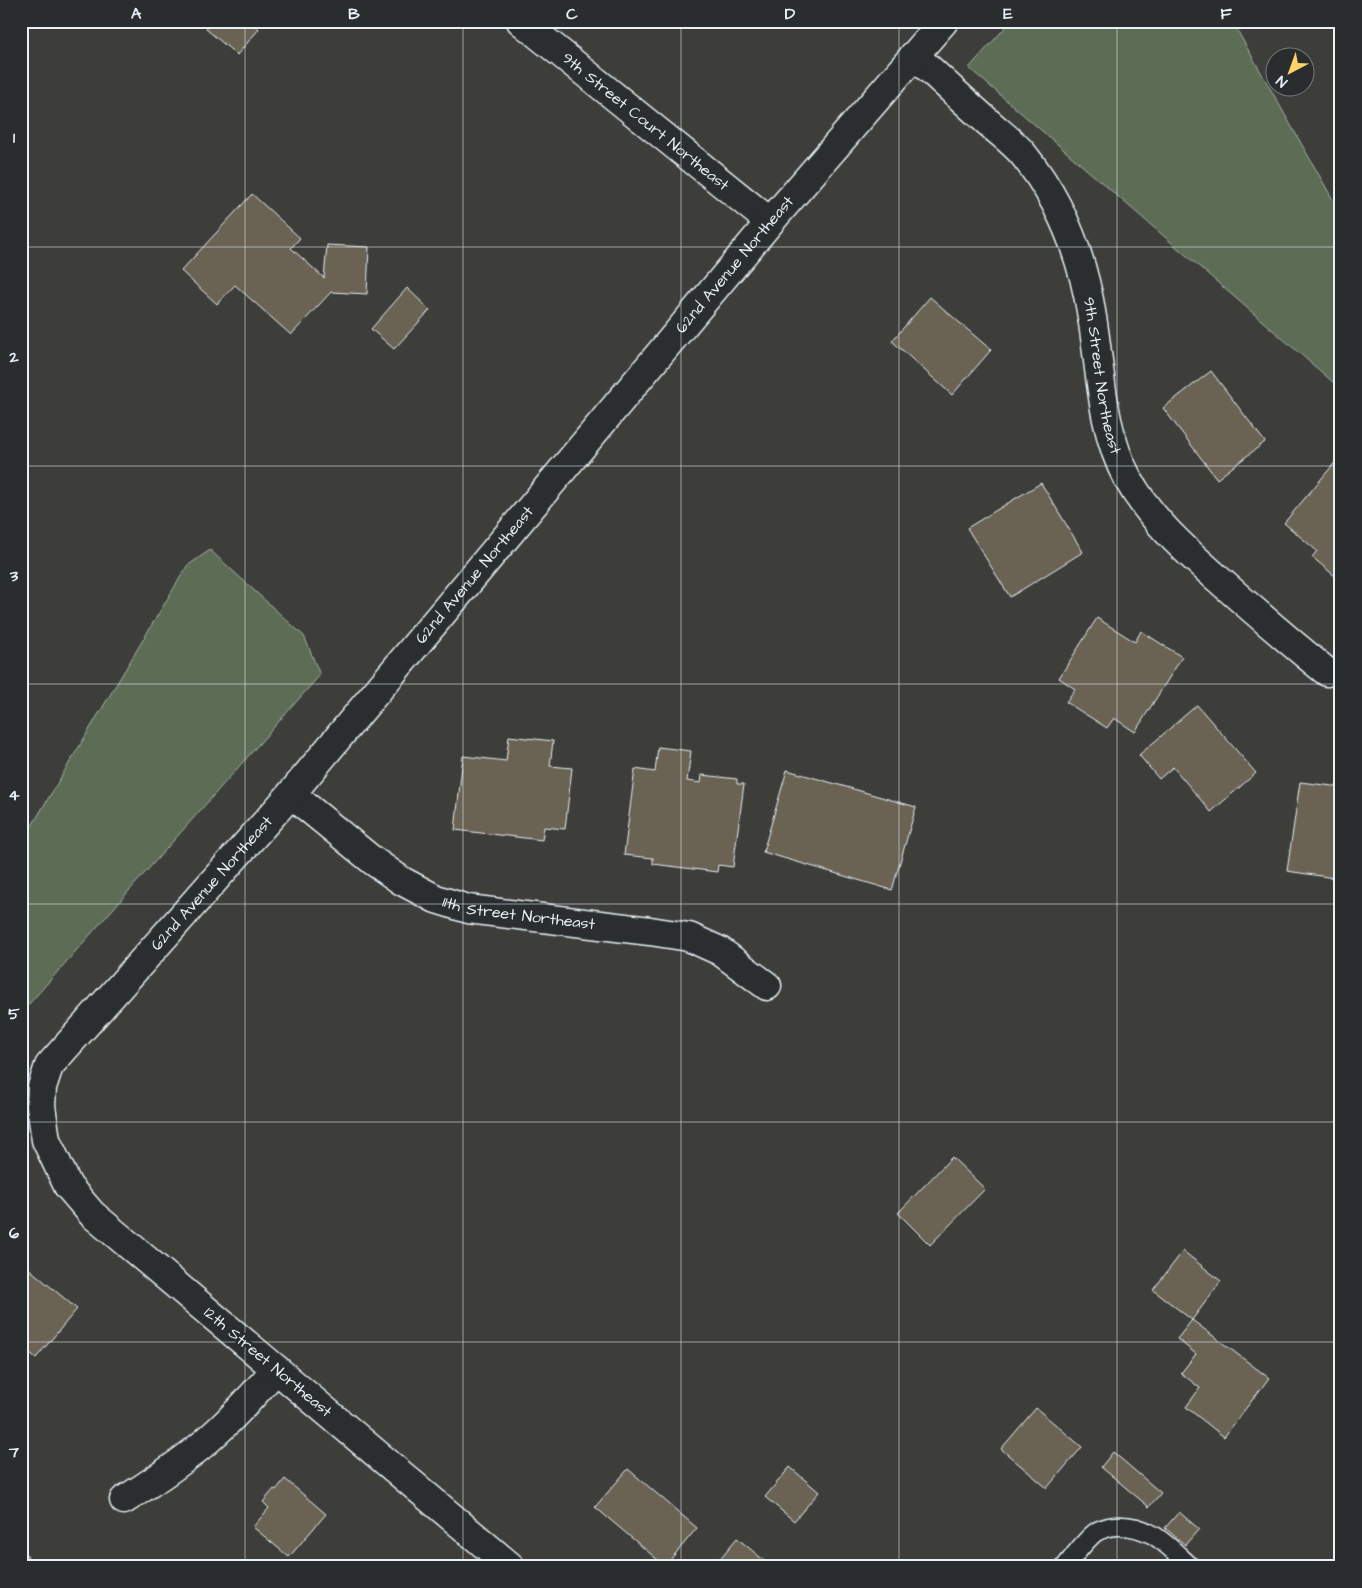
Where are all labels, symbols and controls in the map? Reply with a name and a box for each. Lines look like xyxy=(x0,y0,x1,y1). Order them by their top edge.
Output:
text: A xyxy=(131,3,142,25)
text: B xyxy=(348,3,360,25)
text: C xyxy=(566,3,578,25)
text: D xyxy=(785,3,796,25)
text: E xyxy=(1003,3,1013,25)
text: F xyxy=(1220,3,1232,25)
street label: 9th Street Court Northeast xyxy=(557,47,734,196)
north arrow xyxy=(1264,48,1314,98)
text: N xyxy=(1272,70,1292,91)
text: 1 xyxy=(13,127,16,149)
street label: 62nd Avenue Northeast xyxy=(670,191,799,338)
street label: 9th Street Northeast xyxy=(1078,295,1127,458)
text: 2 xyxy=(8,346,19,368)
street label: 62nd Avenue Northeast xyxy=(410,501,539,649)
text: 3 xyxy=(9,565,19,587)
text: 4 xyxy=(9,784,20,806)
street label: 62nd Avenue Northeast xyxy=(146,811,278,955)
street label: 11th Street Northeast xyxy=(440,891,597,935)
text: 5 xyxy=(8,1003,20,1025)
text: 6 xyxy=(9,1222,19,1244)
street label: 12th Street Northeast xyxy=(199,1302,337,1423)
text: 7 xyxy=(8,1441,19,1463)

